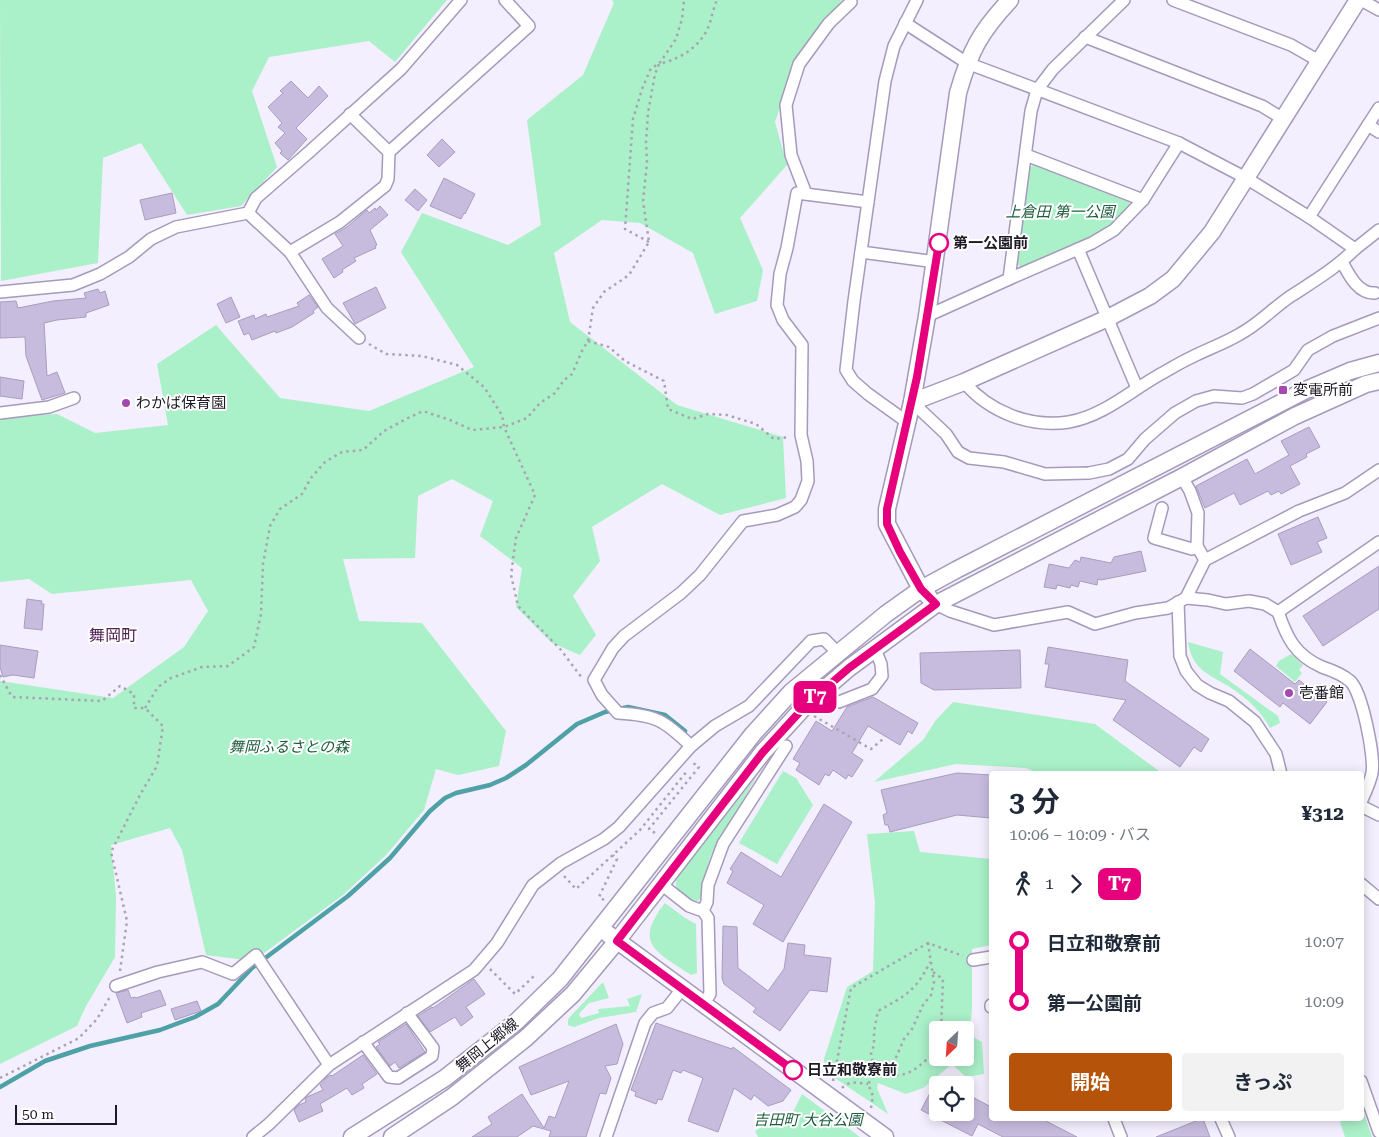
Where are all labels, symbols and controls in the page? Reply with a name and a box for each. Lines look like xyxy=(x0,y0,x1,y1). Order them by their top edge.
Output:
park label: 上倉田 第一公園 xyxy=(1006,203,1116,221)
marker: 第一公園前 xyxy=(929,233,949,253)
place label: 第一公園前 xyxy=(953,234,1028,252)
place label: 変電所前 xyxy=(1293,381,1353,399)
marker: 変電所前 xyxy=(1277,384,1289,396)
place label: わかば保育園 xyxy=(136,394,226,412)
marker: わかば保育園 xyxy=(120,397,132,409)
district label: 舞岡町 xyxy=(89,626,137,645)
line badge: T7 xyxy=(792,681,838,713)
place label: 壱番館 xyxy=(1299,684,1344,702)
text: T7 xyxy=(803,686,827,707)
marker: 壱番館 xyxy=(1283,687,1295,699)
park label: 舞岡ふるさとの森 xyxy=(229,738,351,756)
text: 3 分 xyxy=(1009,785,1060,818)
text: ¥312 xyxy=(1301,802,1344,825)
text: 10:06 – 10:09 · バス xyxy=(1009,825,1151,844)
icon: walk xyxy=(1009,870,1037,898)
icon: forward xyxy=(1062,870,1090,898)
text: T7 xyxy=(1108,873,1131,894)
text: 1 xyxy=(1045,874,1054,893)
text: 日立和敬寮前 xyxy=(1047,932,1161,955)
text: 10:07 xyxy=(1304,932,1344,951)
text: 第一公園前 xyxy=(1047,992,1142,1015)
text: 10:09 xyxy=(1304,992,1344,1011)
street label: 舞岡上郷線 xyxy=(452,1014,522,1076)
north arrow xyxy=(929,1021,974,1066)
map controls xyxy=(929,1021,974,1121)
button: 開始 xyxy=(1009,1053,1172,1111)
button: きっぷ xyxy=(1182,1053,1344,1111)
marker: 日立和敬寮前 xyxy=(783,1060,803,1080)
place label: 日立和敬寮前 xyxy=(807,1061,897,1079)
button: locate xyxy=(929,1076,974,1121)
scale bar xyxy=(15,1102,118,1125)
text: 50 m xyxy=(22,1106,54,1122)
park label: 吉田町 大谷公園 xyxy=(754,1111,864,1129)

